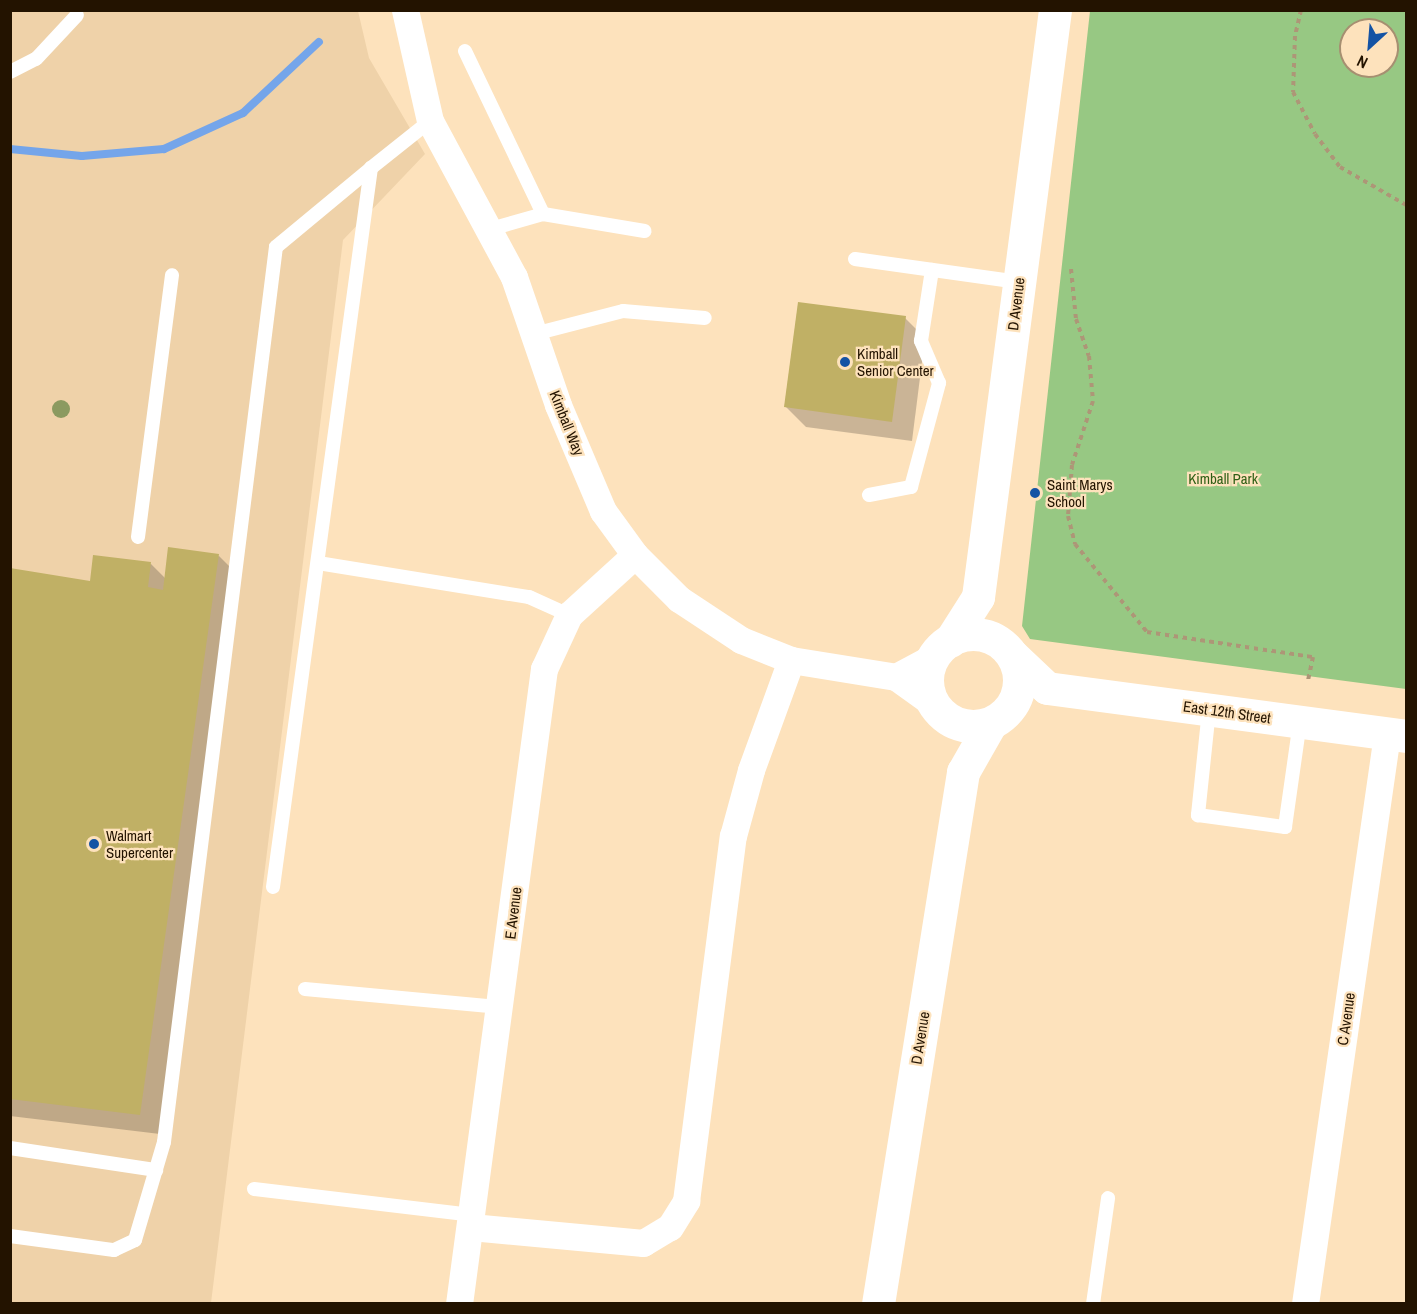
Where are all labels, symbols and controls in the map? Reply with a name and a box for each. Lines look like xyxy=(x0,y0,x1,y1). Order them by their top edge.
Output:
north arrow xyxy=(1339,18,1399,78)
text: N xyxy=(1353,50,1371,74)
street label: D Avenue xyxy=(1004,276,1028,332)
place label: Kimball Senior Center xyxy=(857,344,934,379)
marker: Kimball Senior Center xyxy=(838,355,852,369)
street label: Kimball Way xyxy=(546,388,588,458)
park label: Kimball Park xyxy=(1188,470,1258,488)
place label: Saint Marys School xyxy=(1047,475,1113,510)
marker: Saint Marys School xyxy=(1028,486,1042,500)
street label: East 12th Street xyxy=(1182,697,1272,727)
place label: Walmart Supercenter xyxy=(106,826,173,861)
marker: Walmart Supercenter xyxy=(87,837,101,851)
street label: E Avenue xyxy=(501,886,525,940)
street label: C Avenue xyxy=(1333,991,1359,1047)
street label: D Avenue xyxy=(907,1010,933,1066)

